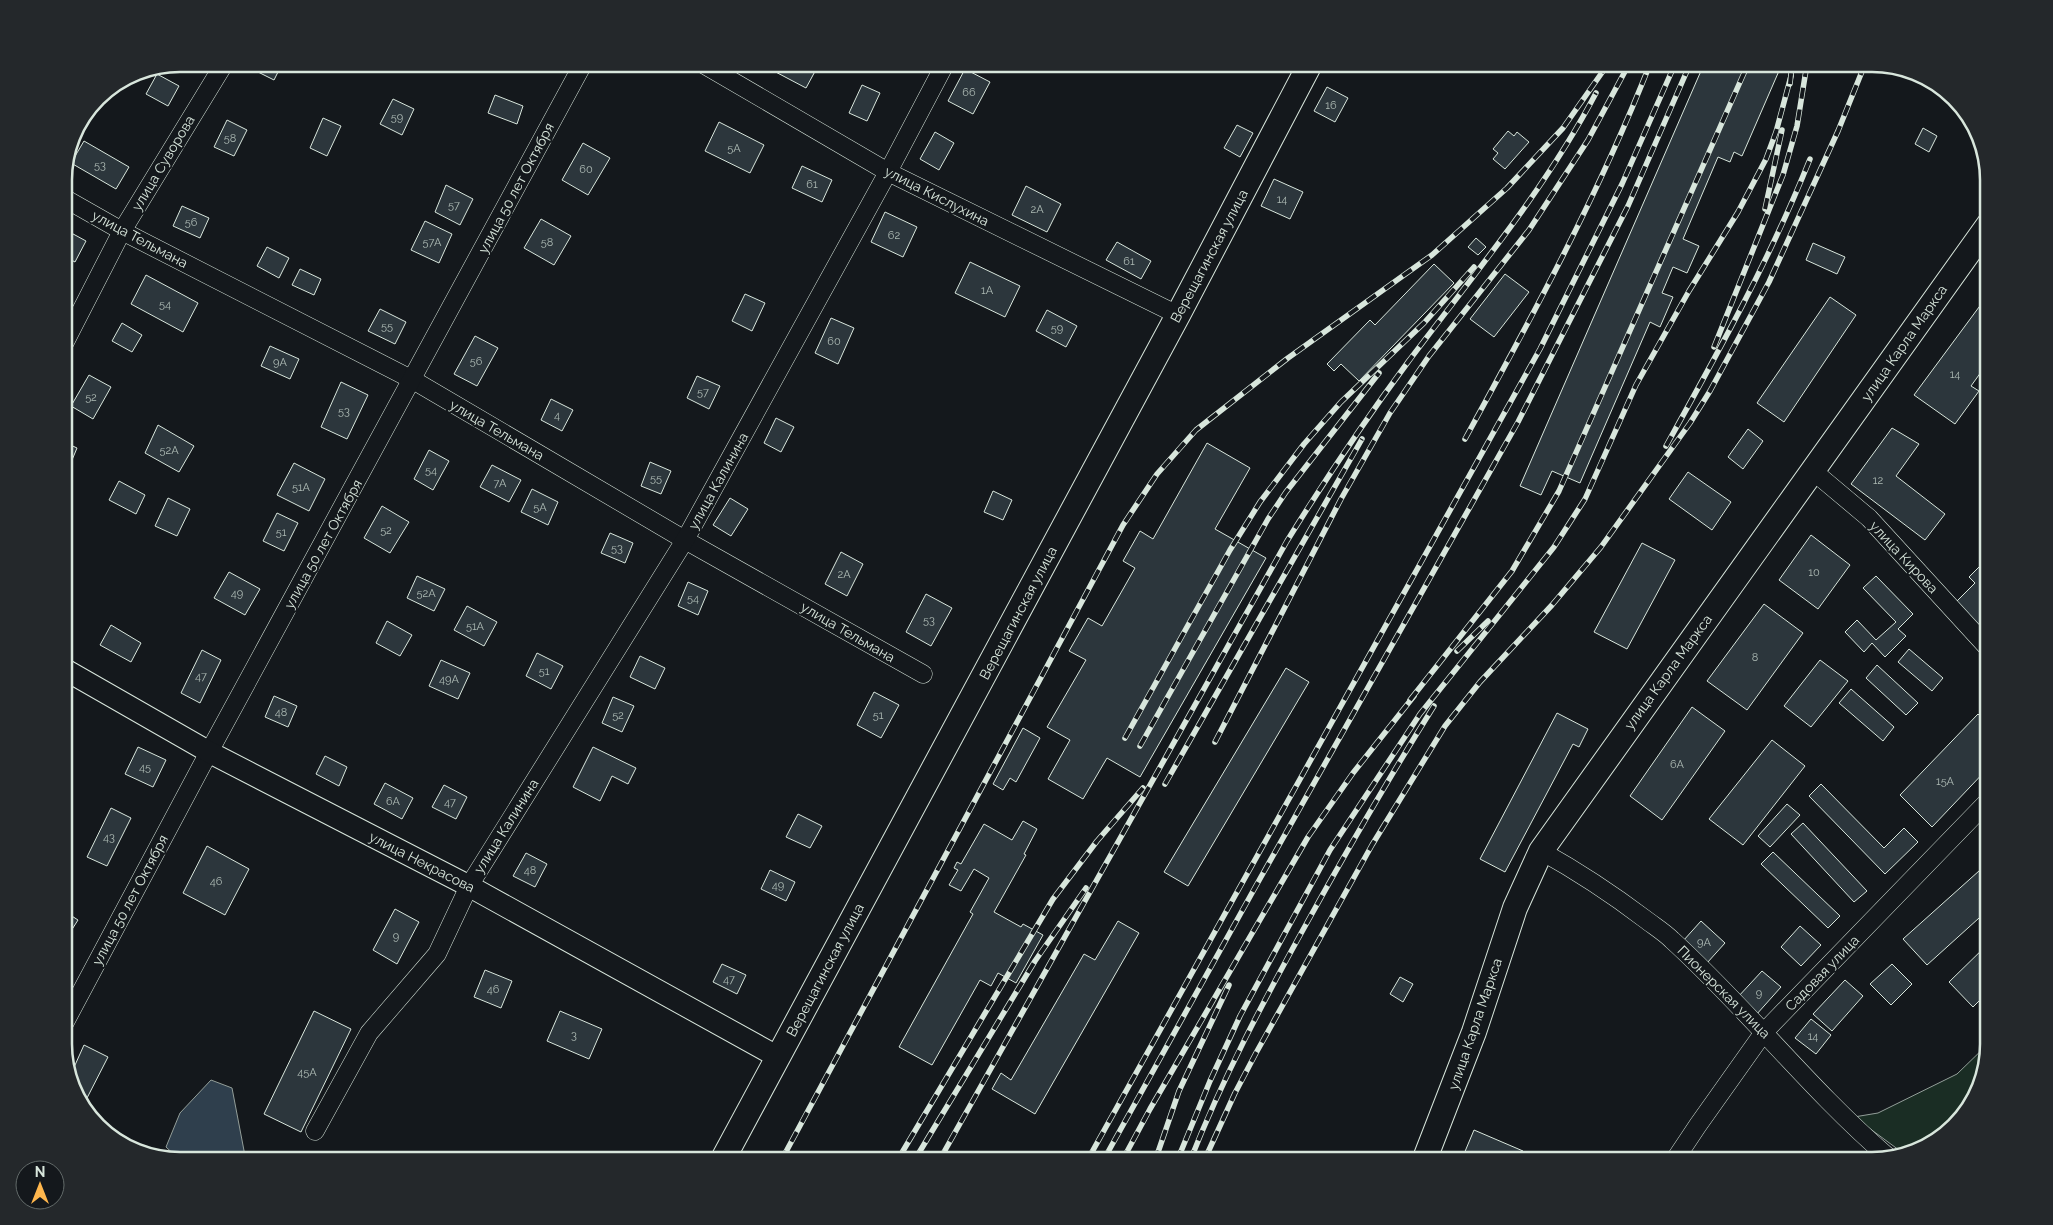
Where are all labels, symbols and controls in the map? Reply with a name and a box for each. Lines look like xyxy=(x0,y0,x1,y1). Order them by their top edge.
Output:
house number: 66 xyxy=(962,86,976,99)
house number: 16 xyxy=(1325,99,1337,112)
house number: 59 xyxy=(391,111,403,124)
street label: улица Суворова xyxy=(128,112,198,214)
street label: улица 50 лет Октября xyxy=(475,120,557,256)
house number: 58 xyxy=(224,132,236,145)
house number: 5А xyxy=(727,142,741,155)
house number: 53 xyxy=(94,159,106,172)
house number: 60 xyxy=(579,163,593,176)
street label: улица Кислухина xyxy=(882,163,992,229)
house number: 61 xyxy=(806,178,818,191)
street label: Верещагинская улица xyxy=(1167,187,1251,325)
house number: 14 xyxy=(1277,193,1287,206)
house number: 57 xyxy=(448,199,460,212)
house number: 2А xyxy=(1030,203,1044,216)
street label: улица Тельмана xyxy=(89,207,191,271)
house number: 56 xyxy=(185,216,198,229)
house number: 62 xyxy=(888,229,900,242)
house number: 57А xyxy=(423,236,442,249)
house number: 58 xyxy=(541,236,553,249)
house number: 61 xyxy=(1123,255,1135,268)
street label: улица Карла Маркса xyxy=(1858,282,1950,404)
house number: 1А xyxy=(981,284,994,297)
house number: 54 xyxy=(159,298,171,311)
house number: 55 xyxy=(381,320,393,333)
house number: 59 xyxy=(1051,322,1063,335)
house number: 60 xyxy=(827,335,841,348)
house number: 56 xyxy=(470,355,483,368)
house number: 9А xyxy=(273,356,288,369)
house number: 14 xyxy=(1950,368,1960,381)
house number: 57 xyxy=(697,386,709,399)
house number: 52 xyxy=(85,391,97,404)
street label: улица Тельмана xyxy=(447,397,547,463)
house number: 53 xyxy=(338,405,350,418)
house number: 4 xyxy=(554,409,560,422)
street label: улица Калинина xyxy=(685,430,751,532)
house number: 52А xyxy=(159,444,179,457)
house number: 54 xyxy=(425,464,437,477)
house number: 55 xyxy=(650,472,662,485)
house number: 12 xyxy=(1873,474,1883,487)
street label: улица 50 лет Октября xyxy=(281,477,365,611)
house number: 7А xyxy=(494,477,507,490)
house number: 51А xyxy=(292,481,311,494)
house number: 5А xyxy=(533,501,547,514)
street label: улица Кирова xyxy=(1867,518,1941,596)
house number: 52 xyxy=(380,524,392,537)
house number: 51 xyxy=(276,526,287,539)
house number: 53 xyxy=(611,542,623,555)
street label: Верещагинская улица xyxy=(976,544,1060,682)
house number: 10 xyxy=(1808,566,1820,579)
house number: 2А xyxy=(837,568,851,581)
house number: 49 xyxy=(231,587,243,600)
house number: 52А xyxy=(416,587,436,600)
house number: 54 xyxy=(687,592,699,605)
street label: улица Тельмана xyxy=(798,599,898,665)
street label: улица Карла Маркса xyxy=(1621,611,1715,733)
house number: 53 xyxy=(923,614,935,627)
house number: 51А xyxy=(466,620,485,633)
house number: 8 xyxy=(1752,651,1758,664)
house number: 51 xyxy=(539,665,550,678)
house number: 47 xyxy=(195,670,207,683)
house number: 49А xyxy=(439,673,460,686)
house number: 48 xyxy=(275,706,287,719)
house number: 52 xyxy=(612,709,624,722)
house number: 51 xyxy=(873,709,884,722)
house number: 6А xyxy=(1670,758,1685,771)
house number: 45 xyxy=(139,761,151,774)
house number: 15А xyxy=(1936,775,1955,788)
street label: улица Калинина xyxy=(471,776,541,876)
house number: 6А xyxy=(386,795,401,808)
house number: 47 xyxy=(444,796,456,809)
street label: улица Некрасова xyxy=(367,828,477,896)
house number: 43 xyxy=(103,831,115,844)
street label: улица 50 лет Октября xyxy=(89,832,171,968)
house number: 48 xyxy=(524,864,536,877)
house number: 46 xyxy=(210,875,223,888)
house number: 49 xyxy=(772,879,784,892)
street label: Верещагинская улица xyxy=(783,901,867,1039)
house number: 9 xyxy=(393,930,399,943)
street label: Садовая улица xyxy=(1782,932,1862,1014)
house number: 9А xyxy=(1697,936,1712,949)
street label: Пионерская улица xyxy=(1674,942,1774,1042)
street label: улица Карла Маркса xyxy=(1445,956,1505,1092)
house number: 47 xyxy=(723,973,735,986)
house number: 46 xyxy=(487,983,500,996)
house number: 9 xyxy=(1756,987,1762,1000)
house number: 3 xyxy=(571,1029,577,1042)
house number: 14 xyxy=(1808,1030,1818,1043)
house number: 45А xyxy=(297,1066,317,1079)
north arrow xyxy=(15,1160,65,1210)
text: N xyxy=(35,1164,45,1180)

